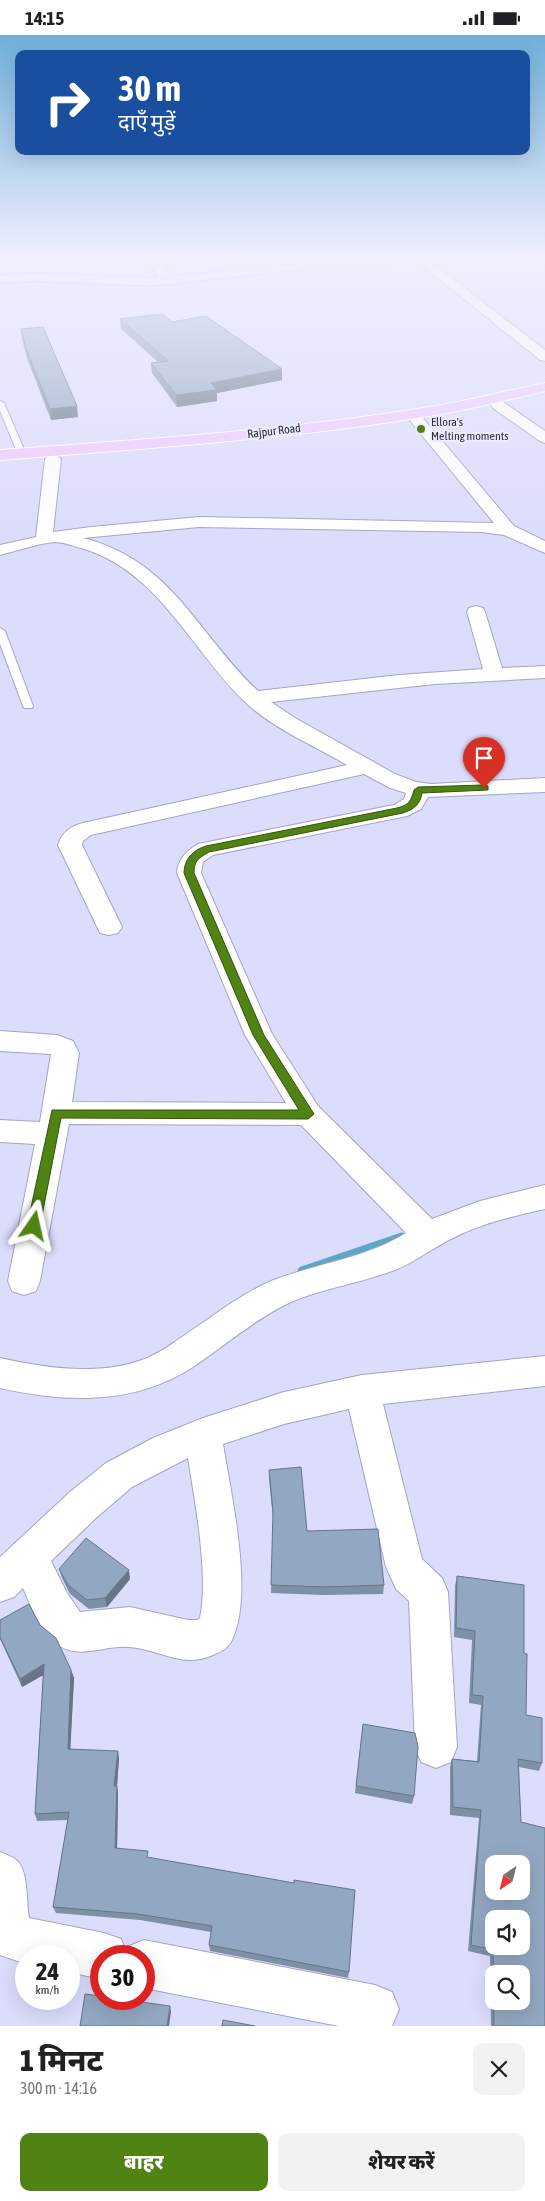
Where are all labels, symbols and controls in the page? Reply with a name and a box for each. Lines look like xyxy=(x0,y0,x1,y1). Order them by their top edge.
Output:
text: 14:15 xyxy=(25,7,64,29)
text: 30 m xyxy=(118,68,181,108)
icon: right xyxy=(35,70,100,135)
text: दाएँ मुड़ें xyxy=(118,109,176,135)
place label: Ellora's Melting moments xyxy=(431,415,508,443)
street label: Rajpur Road xyxy=(246,421,302,441)
marker: Ellora's Melting moments xyxy=(415,423,427,435)
pin xyxy=(463,737,505,788)
icon: arrive xyxy=(470,744,498,772)
position arrow xyxy=(7,1199,59,1251)
north arrow xyxy=(485,1855,530,1900)
map controls xyxy=(485,1855,530,2010)
button: sound xyxy=(485,1910,530,1955)
speed limit sign: 30 xyxy=(90,1945,155,2010)
text: 24 xyxy=(36,1957,59,1985)
button: search xyxy=(485,1965,530,2010)
text: km/h xyxy=(36,1983,59,1997)
text: 1 मिनट xyxy=(20,2043,103,2077)
button: close xyxy=(473,2043,525,2095)
text: 300 m · 14:16 xyxy=(20,2079,97,2097)
button: बाहर xyxy=(20,2133,268,2191)
button: शेयर करें xyxy=(278,2133,525,2191)

